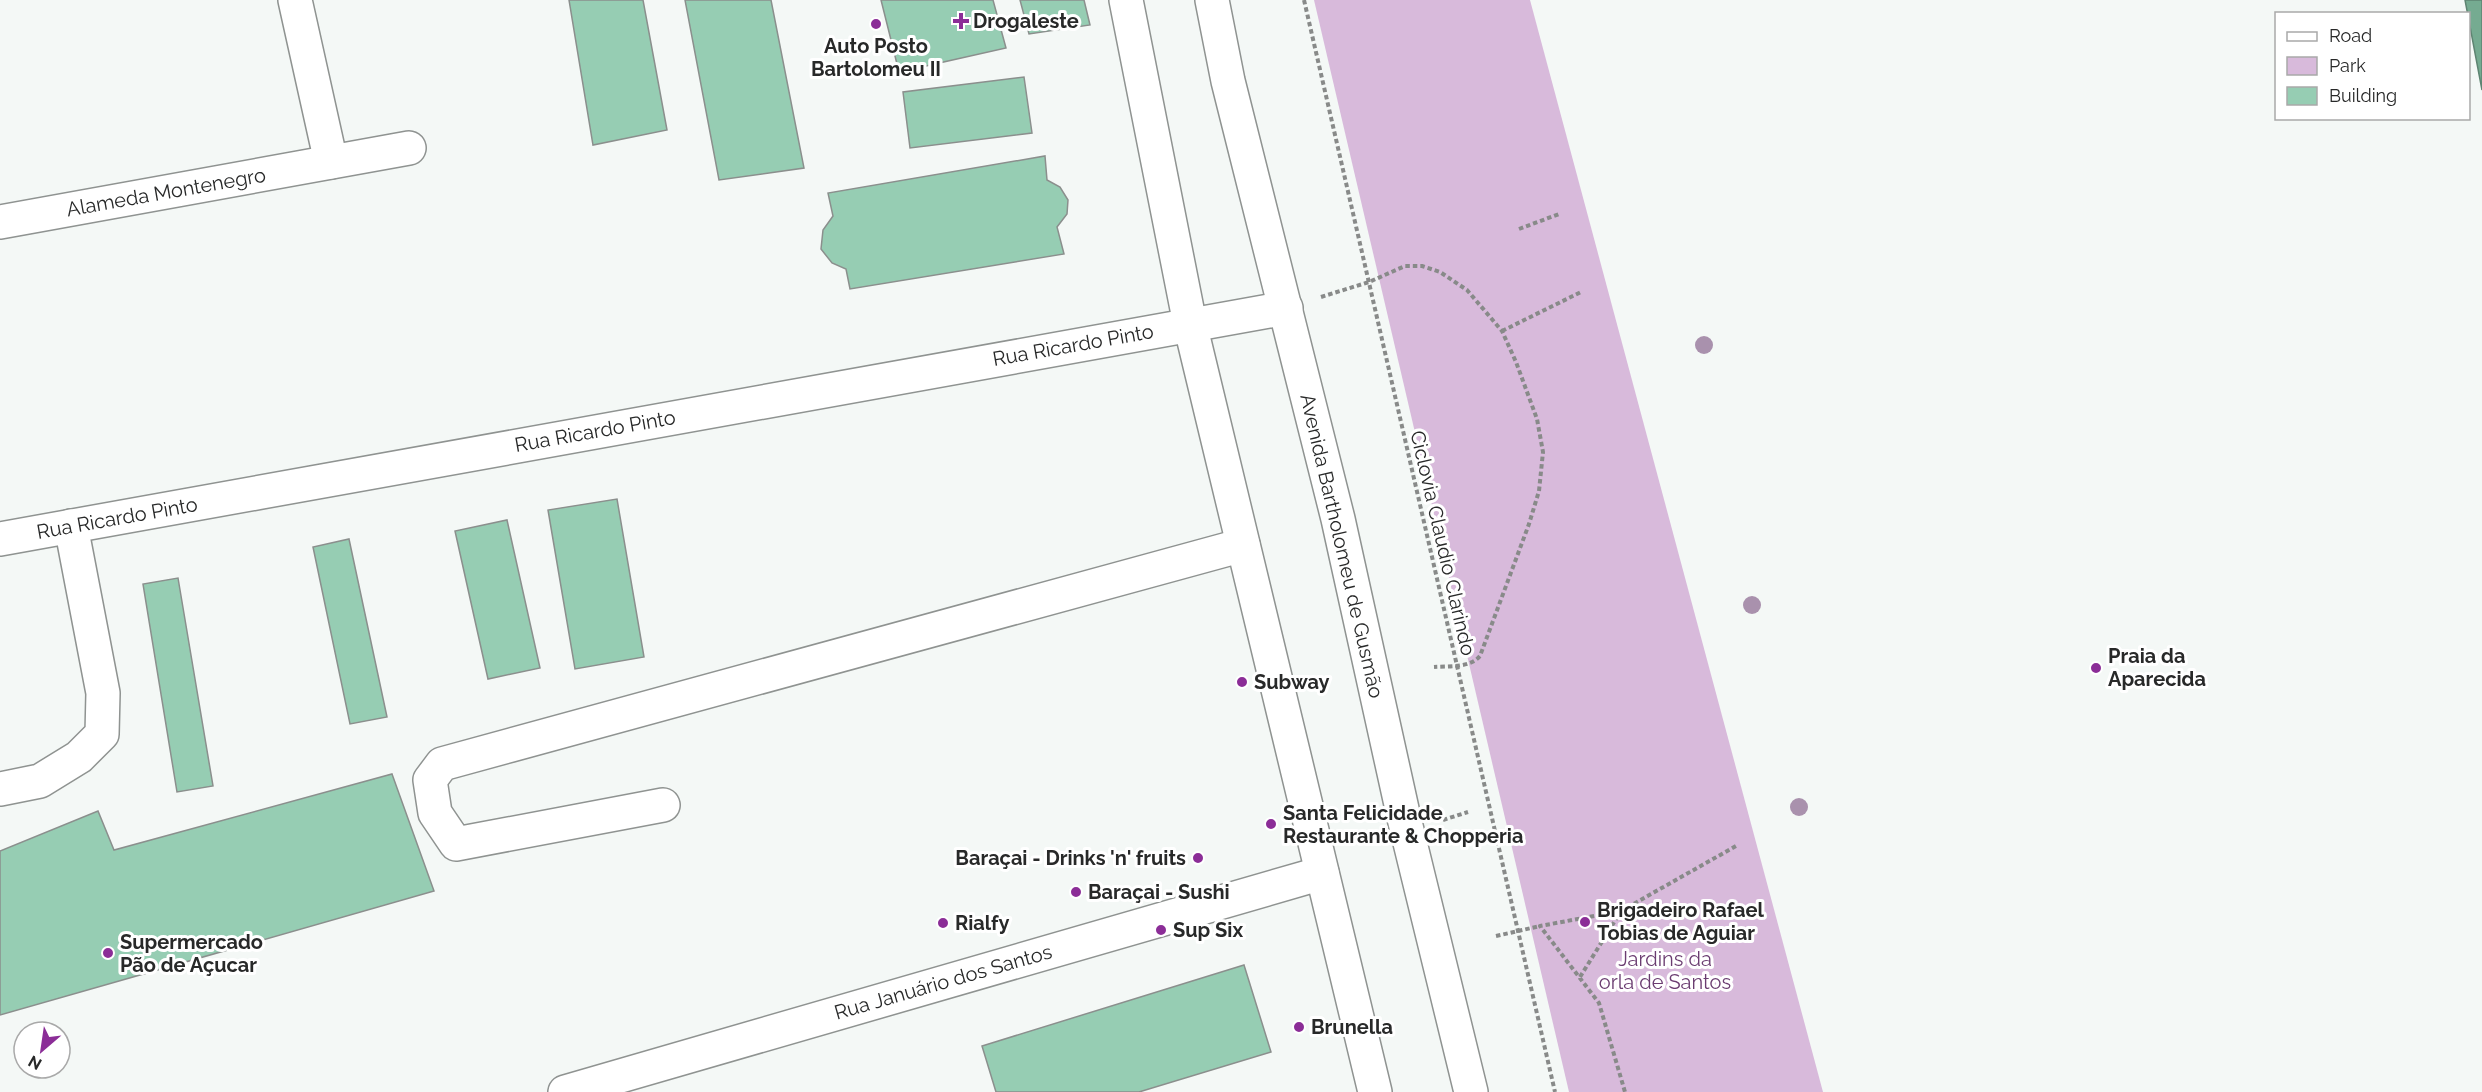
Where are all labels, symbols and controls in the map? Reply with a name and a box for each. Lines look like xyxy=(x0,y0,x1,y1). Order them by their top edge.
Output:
place label: Drogaleste xyxy=(973,9,1079,33)
legend xyxy=(2275,12,2470,120)
marker: Drogaleste xyxy=(954,14,968,28)
marker: Auto Posto Bartolomeu II xyxy=(869,17,883,31)
text: Road xyxy=(2329,25,2372,46)
place label: Auto Posto Bartolomeu II xyxy=(811,34,941,81)
text: Park xyxy=(2329,55,2366,76)
text: Building xyxy=(2329,85,2397,106)
street label: Alameda Montenegro xyxy=(65,163,268,221)
street label: Rua Ricardo Pinto xyxy=(991,319,1155,371)
street label: Avenida Bartholomeu de Gusmão xyxy=(1295,391,1389,701)
street label: Rua Ricardo Pinto xyxy=(513,405,677,457)
street label: Ciclovia Claudio Clarindo xyxy=(1405,428,1481,658)
street label: Rua Ricardo Pinto xyxy=(35,492,199,544)
place label: Praia da Aparecida xyxy=(2108,644,2206,691)
marker: Praia da Aparecida xyxy=(2089,661,2103,675)
place label: Subway xyxy=(1254,670,1330,694)
marker: Subway xyxy=(1235,675,1249,689)
place label: Santa Felicidade Restaurante & Chopperia xyxy=(1283,801,1523,848)
marker: Santa Felicidade Restaurante & Chopperia xyxy=(1264,817,1278,831)
place label: Baraçai - Drinks 'n' fruits xyxy=(955,846,1186,870)
marker: Baraçai - Drinks 'n' fruits xyxy=(1191,851,1205,865)
place label: Baraçai - Sushi xyxy=(1088,880,1230,904)
marker: Baraçai - Sushi xyxy=(1069,885,1083,899)
place label: Brigadeiro Rafael Tobias de Aguiar xyxy=(1597,898,1764,945)
place label: Rialfy xyxy=(955,911,1009,935)
marker: Brigadeiro Rafael Tobias de Aguiar xyxy=(1578,915,1592,929)
marker: Rialfy xyxy=(936,916,950,930)
place label: Sup Six xyxy=(1173,918,1243,942)
marker: Sup Six xyxy=(1154,923,1168,937)
place label: Supermercado Pão de Açucar xyxy=(120,930,263,977)
street label: Rua Januário dos Santos xyxy=(831,939,1055,1025)
marker: Supermercado Pão de Açucar xyxy=(101,946,115,960)
park label: Jardins da orla de Santos xyxy=(1599,947,1731,994)
place label: Brunella xyxy=(1311,1015,1393,1039)
north arrow xyxy=(12,1020,72,1080)
marker: Brunella xyxy=(1292,1020,1306,1034)
text: N xyxy=(25,1051,45,1074)

